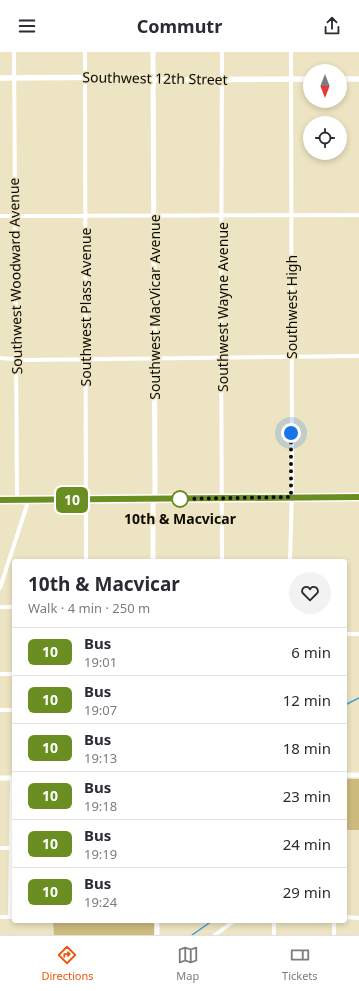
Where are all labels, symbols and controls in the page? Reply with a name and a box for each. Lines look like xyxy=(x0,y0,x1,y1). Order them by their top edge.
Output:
text: Commutr xyxy=(137,14,222,38)
icon: menu xyxy=(16,15,38,37)
icon: share xyxy=(321,15,343,37)
north arrow xyxy=(303,64,347,108)
map controls xyxy=(303,64,347,160)
street label: Southwest 12th Street xyxy=(82,67,228,89)
button: locate xyxy=(303,116,347,160)
street label: Southwest Woodward Avenue xyxy=(4,177,26,375)
street label: Southwest MacVicar Avenue xyxy=(145,214,164,400)
street label: Southwest Wayne Avenue xyxy=(213,222,232,392)
street label: Southwest Plass Avenue xyxy=(76,227,95,386)
street label: Southwest High xyxy=(282,255,301,359)
your location xyxy=(281,423,301,443)
line badge: 10 xyxy=(54,487,90,513)
text: 10 xyxy=(64,490,80,509)
marker: 10th & Macvicar xyxy=(171,490,189,508)
place label: 10th & Macvicar xyxy=(124,509,237,528)
text: 10th & Macvicar xyxy=(28,571,180,597)
button: heart xyxy=(289,572,331,614)
text: Walk · 4 min · 250 m xyxy=(28,599,150,617)
text: Bus xyxy=(84,633,111,653)
text: 10 xyxy=(42,642,58,661)
text: 6 min xyxy=(291,642,331,662)
text: 19:01 xyxy=(84,653,117,671)
text: Bus xyxy=(84,681,111,701)
text: 10 xyxy=(42,690,58,709)
text: 12 min xyxy=(283,690,331,710)
text: 19:07 xyxy=(84,701,117,719)
text: Bus xyxy=(84,729,111,749)
text: 10 xyxy=(42,738,58,757)
text: 18 min xyxy=(283,738,331,758)
text: 19:13 xyxy=(84,749,117,767)
text: Bus xyxy=(84,777,111,797)
text: 10 xyxy=(42,786,58,805)
text: 23 min xyxy=(283,786,331,806)
text: 19:18 xyxy=(84,797,117,815)
text: Bus xyxy=(84,825,111,845)
text: 10 xyxy=(42,834,58,853)
text: 24 min xyxy=(283,834,331,854)
text: 19:19 xyxy=(84,845,117,863)
text: Bus xyxy=(84,873,111,893)
text: 10 xyxy=(42,882,58,901)
text: 29 min xyxy=(283,882,331,902)
text: 19:24 xyxy=(84,893,117,911)
tab: Directions xyxy=(41,944,94,983)
tab: Map xyxy=(176,944,199,983)
tab: Tickets xyxy=(282,944,318,983)

